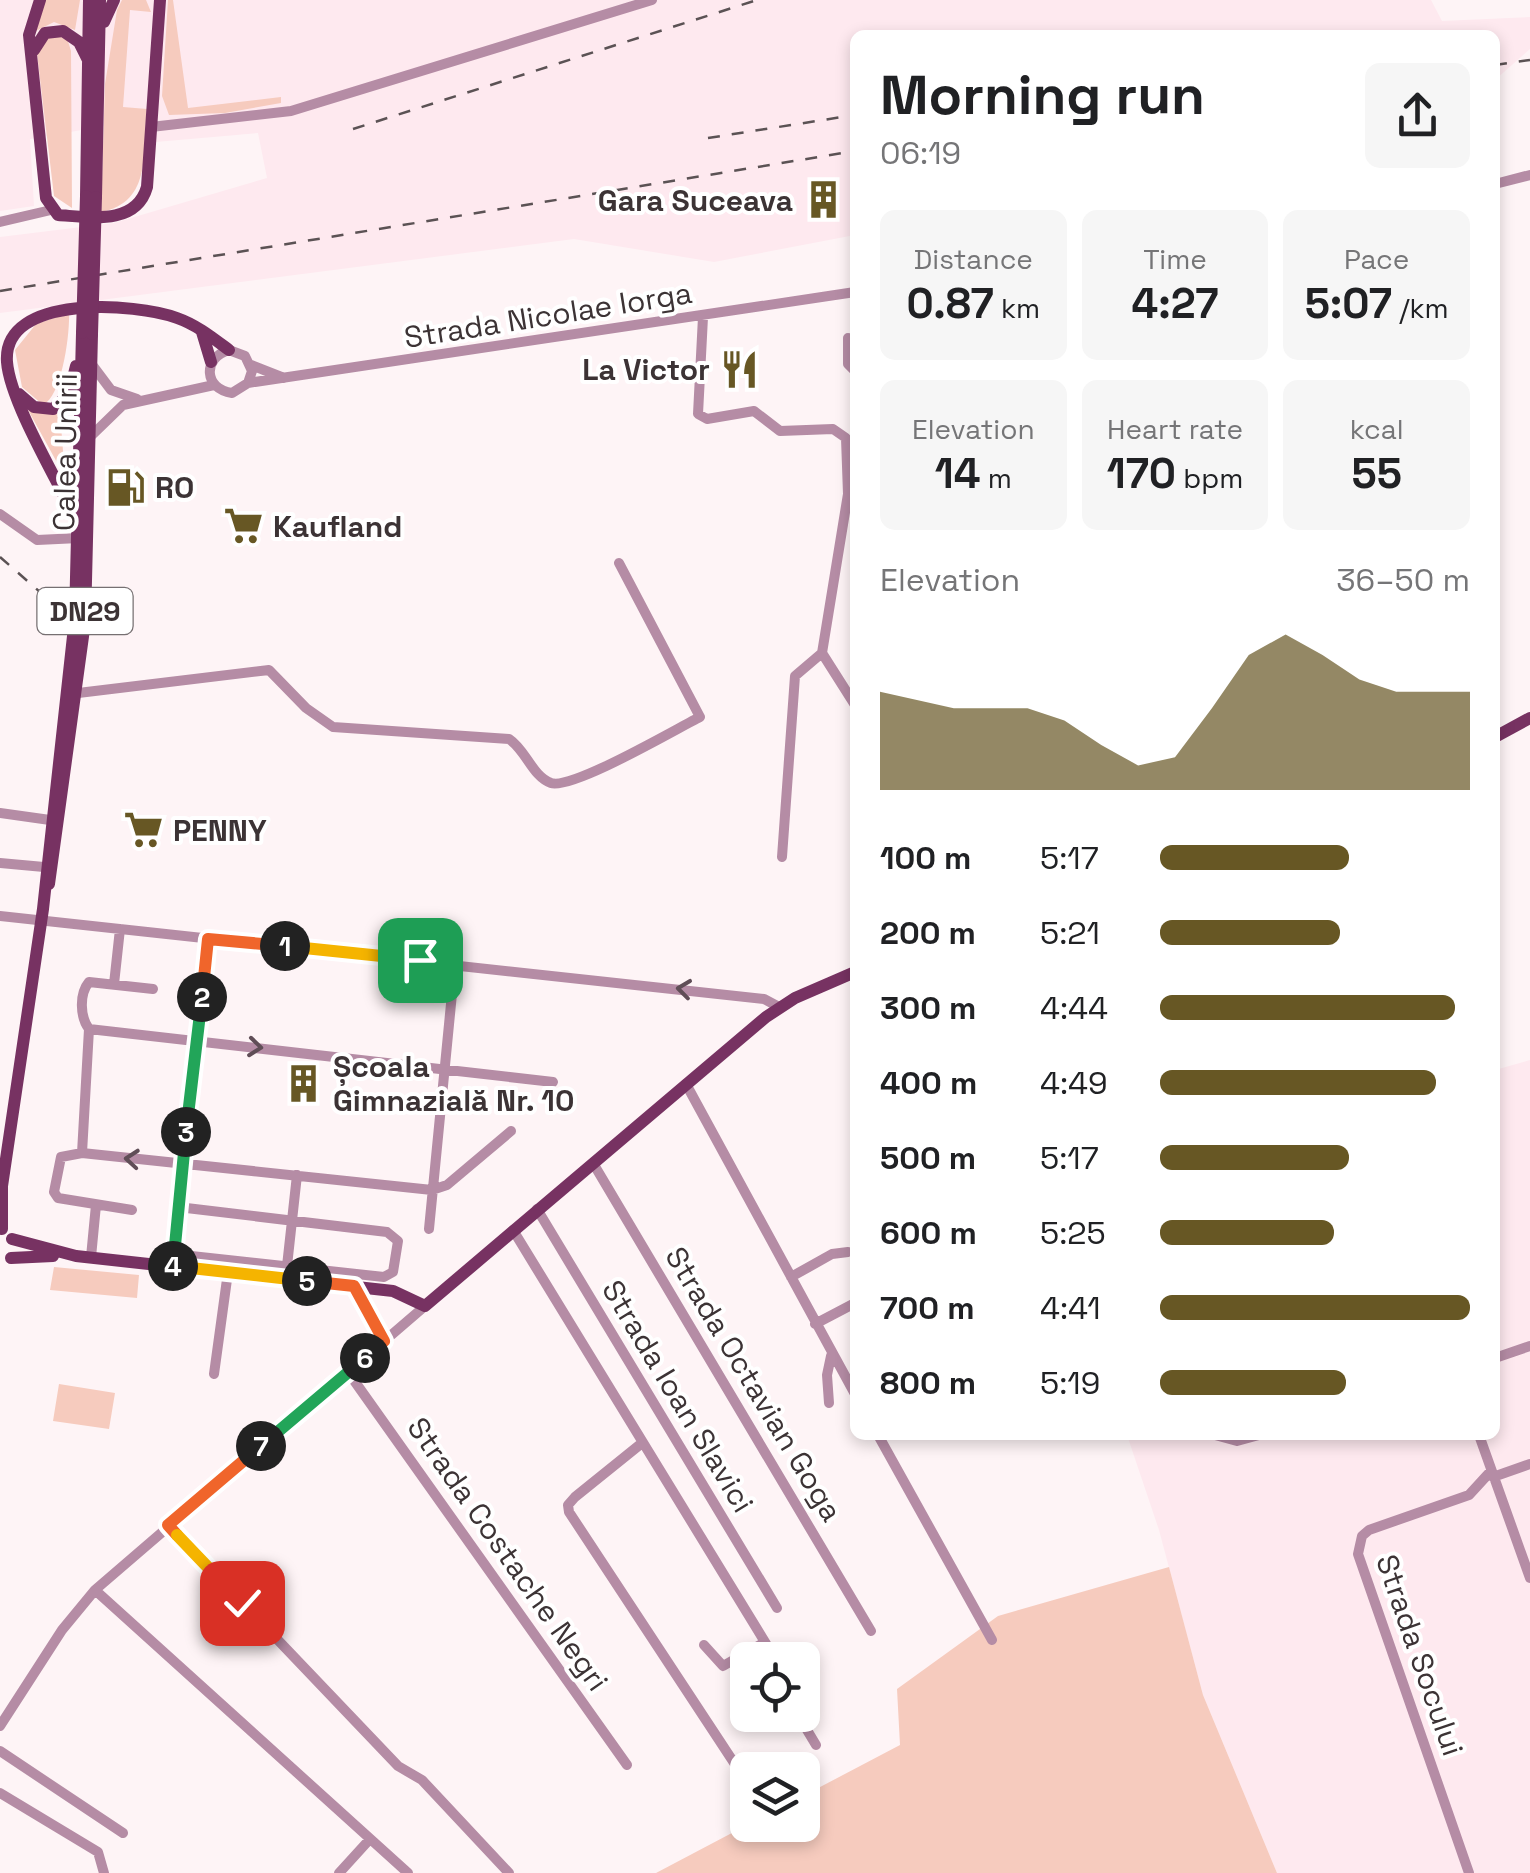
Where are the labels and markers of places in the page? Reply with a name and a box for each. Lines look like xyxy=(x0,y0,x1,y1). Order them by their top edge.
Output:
building icon: Gara Suceava xyxy=(802,179,844,221)
place label: Gara Suceava xyxy=(598,181,793,220)
restaurant icon: La Victor xyxy=(719,348,761,390)
place label: La Victor xyxy=(582,350,710,389)
fuel station icon: RO xyxy=(104,466,146,508)
place label: RO xyxy=(155,468,194,507)
supermarket icon: Kaufland xyxy=(222,505,264,547)
place label: Kaufland xyxy=(273,507,402,546)
supermarket icon: PENNY xyxy=(122,809,164,851)
place label: PENNY xyxy=(173,811,267,850)
pin xyxy=(378,918,463,1003)
pin: 1 xyxy=(260,921,310,971)
pin: 2 xyxy=(177,972,227,1022)
place label: Școala Gimnazială Nr. 10 xyxy=(333,1047,574,1120)
building icon: Școala Gimnazială Nr. 10 xyxy=(282,1062,324,1104)
pin: 3 xyxy=(161,1107,211,1157)
pin: 4 xyxy=(148,1241,198,1291)
pin: 5 xyxy=(282,1256,332,1306)
pin: 6 xyxy=(340,1333,390,1383)
pin: 7 xyxy=(236,1421,286,1471)
pin xyxy=(200,1561,285,1646)

